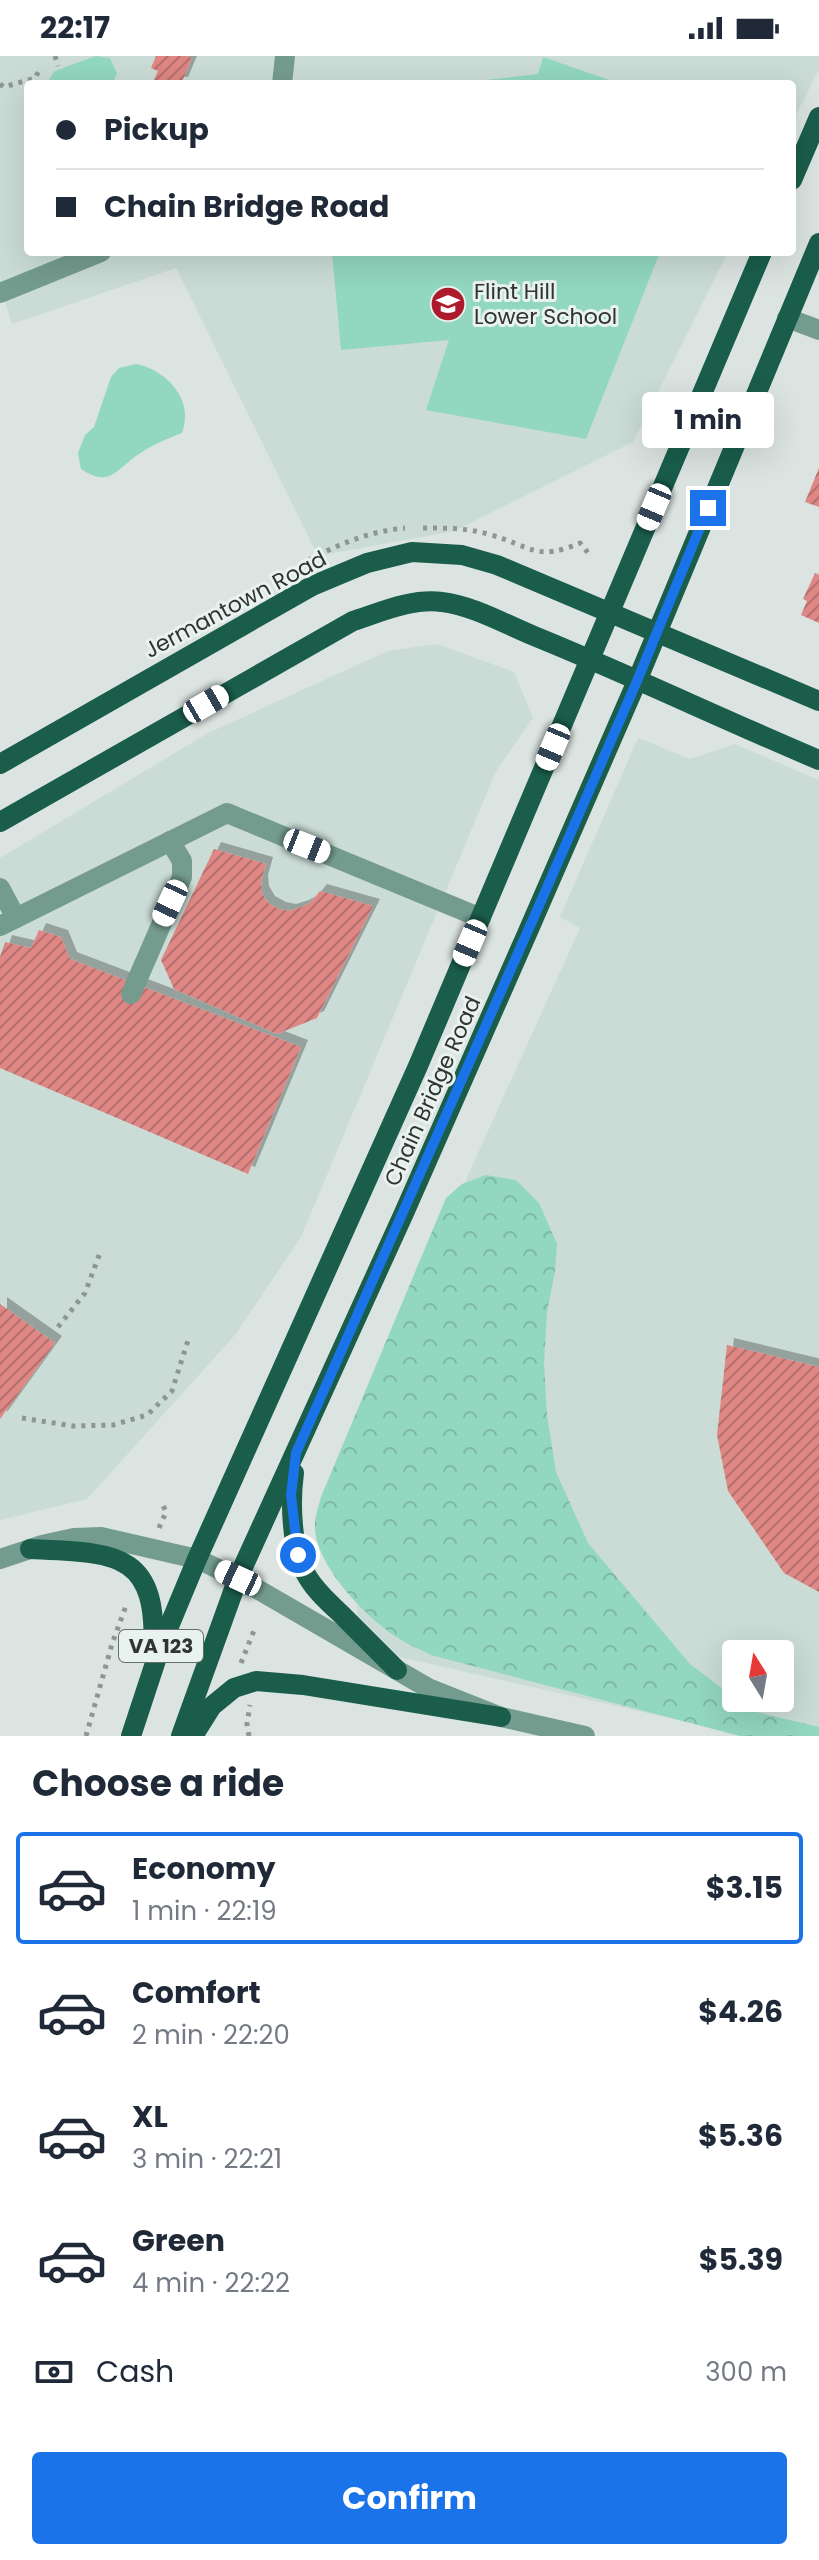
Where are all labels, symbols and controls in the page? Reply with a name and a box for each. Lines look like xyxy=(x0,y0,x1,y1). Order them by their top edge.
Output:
text: 22:17 xyxy=(40,6,110,49)
text: Pickup xyxy=(104,108,209,151)
text: Chain Bridge Road xyxy=(104,185,389,228)
place label: Flint Hill Lower School xyxy=(474,276,617,332)
school or university icon: Flint Hill Lower School xyxy=(429,285,467,323)
callout: 1 min xyxy=(642,392,774,448)
text: 1 min xyxy=(674,402,742,438)
car xyxy=(634,480,674,534)
route end xyxy=(690,490,726,526)
street label: Jermantown Road xyxy=(139,543,332,666)
car xyxy=(179,682,233,726)
car xyxy=(533,720,573,774)
car xyxy=(280,826,334,866)
car xyxy=(149,876,191,930)
car xyxy=(450,916,490,970)
street label: Chain Bridge Road xyxy=(377,991,488,1191)
route start xyxy=(280,1537,316,1573)
car xyxy=(211,1557,265,1599)
road number: VA 123 xyxy=(119,1630,203,1662)
north arrow xyxy=(722,1640,794,1712)
map controls xyxy=(722,1640,794,1712)
text: Choose a ride xyxy=(32,1758,284,1809)
text: Economy xyxy=(132,1847,276,1890)
icon: car xyxy=(36,1852,108,1924)
text: $3.15 xyxy=(706,1866,783,1909)
text: 1 min · 22:19 xyxy=(132,1893,277,1929)
text: Comfort xyxy=(132,1971,261,2014)
icon: car xyxy=(36,1976,108,2048)
text: $4.26 xyxy=(698,1990,783,2033)
text: 2 min · 22:20 xyxy=(132,2017,290,2053)
text: XL xyxy=(132,2095,168,2138)
icon: car xyxy=(36,2100,108,2172)
text: $5.36 xyxy=(698,2114,783,2157)
text: 3 min · 22:21 xyxy=(132,2141,282,2177)
text: Green xyxy=(132,2219,225,2262)
icon: car xyxy=(36,2224,108,2296)
text: $5.39 xyxy=(699,2238,783,2281)
text: 4 min · 22:22 xyxy=(132,2265,290,2301)
icon: cash xyxy=(32,2350,76,2394)
text: Cash xyxy=(96,2350,174,2393)
text: 300 m xyxy=(705,2354,787,2390)
button: Confirm xyxy=(32,2452,787,2544)

